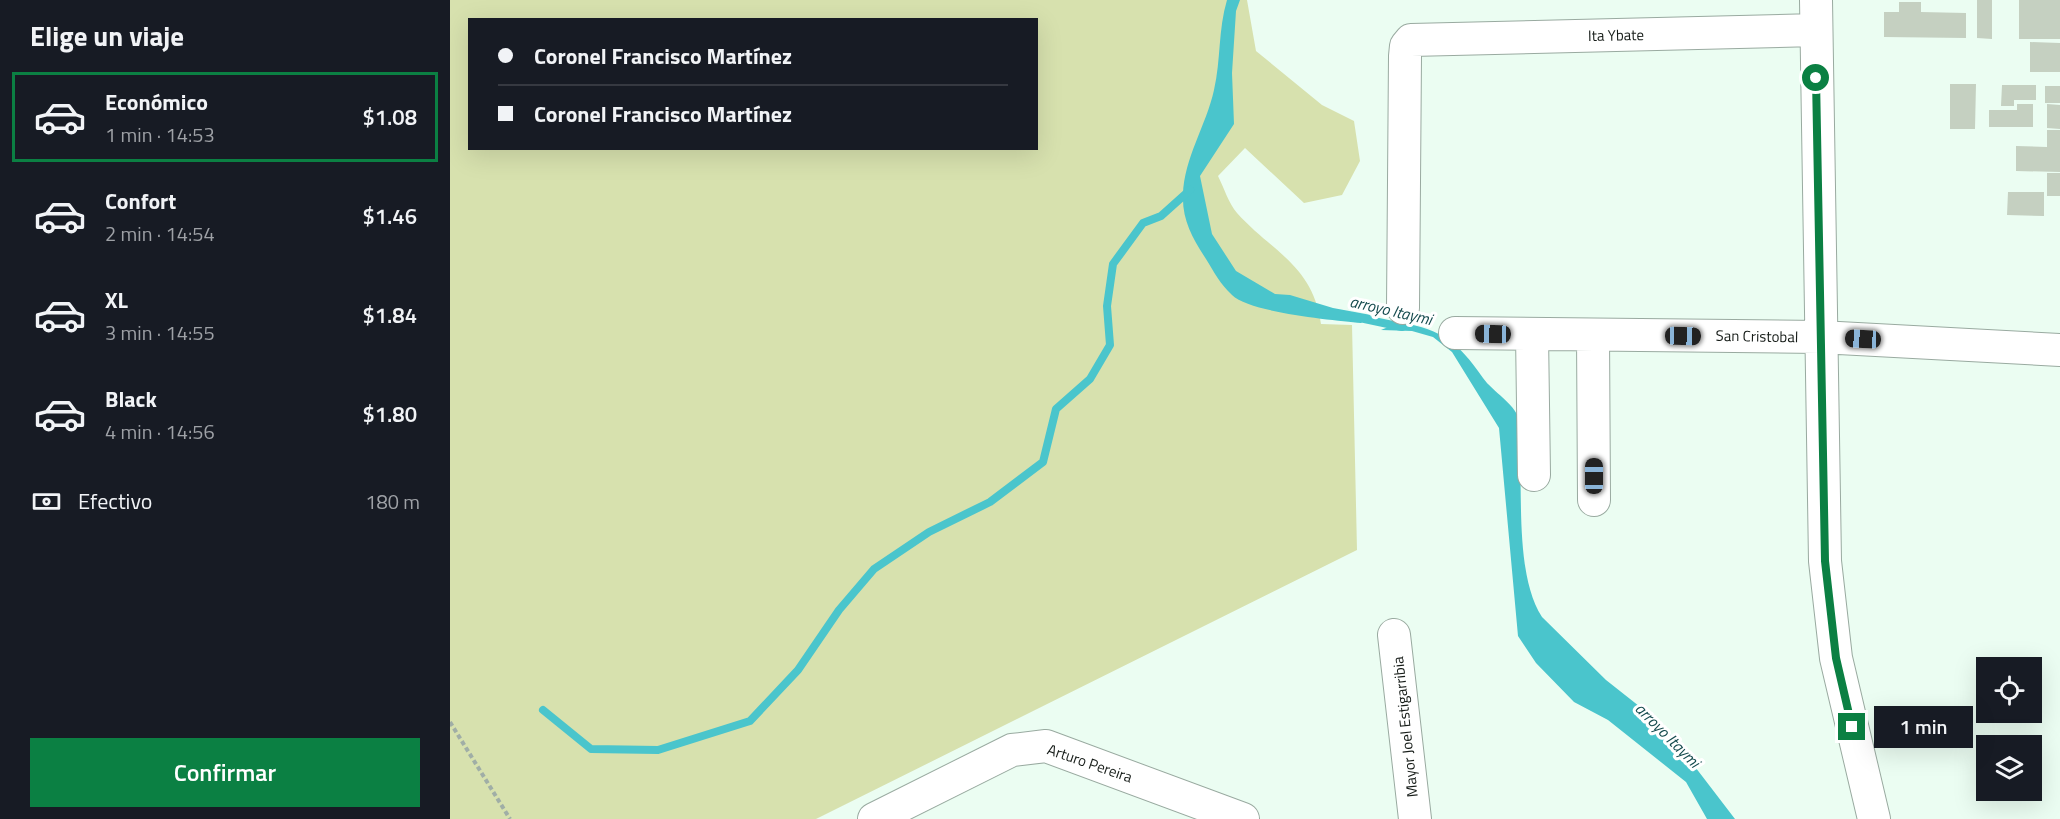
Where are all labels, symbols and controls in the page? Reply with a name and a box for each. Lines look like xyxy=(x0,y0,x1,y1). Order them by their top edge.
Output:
text: Elige un viaje xyxy=(30,15,184,56)
street label: Ita Ybate xyxy=(1588,23,1644,47)
text: Coronel Francisco Martínez xyxy=(534,39,792,73)
route start xyxy=(1802,64,1829,91)
text: Económico xyxy=(105,85,208,119)
icon: car xyxy=(33,90,87,144)
text: Coronel Francisco Martínez xyxy=(534,97,792,131)
text: $1.08 xyxy=(362,100,417,134)
text: 1 min · 14:53 xyxy=(105,119,215,150)
text: Confort xyxy=(105,184,176,218)
icon: car xyxy=(33,189,87,243)
text: $1.46 xyxy=(362,199,417,233)
text: 2 min · 14:54 xyxy=(105,218,215,249)
text: XL xyxy=(105,283,128,317)
icon: car xyxy=(33,288,87,342)
water label: arroyo Itaymi xyxy=(1347,289,1436,332)
text: $1.84 xyxy=(362,298,417,332)
text: 3 min · 14:55 xyxy=(105,317,215,348)
street label: San Cristobal xyxy=(1716,324,1798,348)
car xyxy=(1475,325,1511,343)
car xyxy=(1665,327,1701,345)
car xyxy=(1845,329,1881,349)
text: Black xyxy=(105,382,157,416)
icon: car xyxy=(33,387,87,441)
text: $1.80 xyxy=(362,397,417,431)
text: 4 min · 14:56 xyxy=(105,416,215,447)
car xyxy=(1585,458,1603,494)
text: Efectivo xyxy=(78,484,152,518)
icon: cash xyxy=(30,485,63,518)
text: 180 m xyxy=(365,486,420,517)
street label: Mayor Joel Estigarribia xyxy=(1386,655,1424,799)
map controls xyxy=(1976,657,2042,801)
button: locate xyxy=(1976,657,2042,723)
water label: arroyo Itaymi xyxy=(1630,697,1707,774)
callout: 1 min xyxy=(1873,706,1972,748)
text: 1 min xyxy=(1899,711,1948,742)
route end xyxy=(1838,713,1865,740)
button: layers xyxy=(1976,735,2042,801)
button: Confirmar xyxy=(30,738,420,807)
street label: Arturo Pereira xyxy=(1044,738,1136,788)

